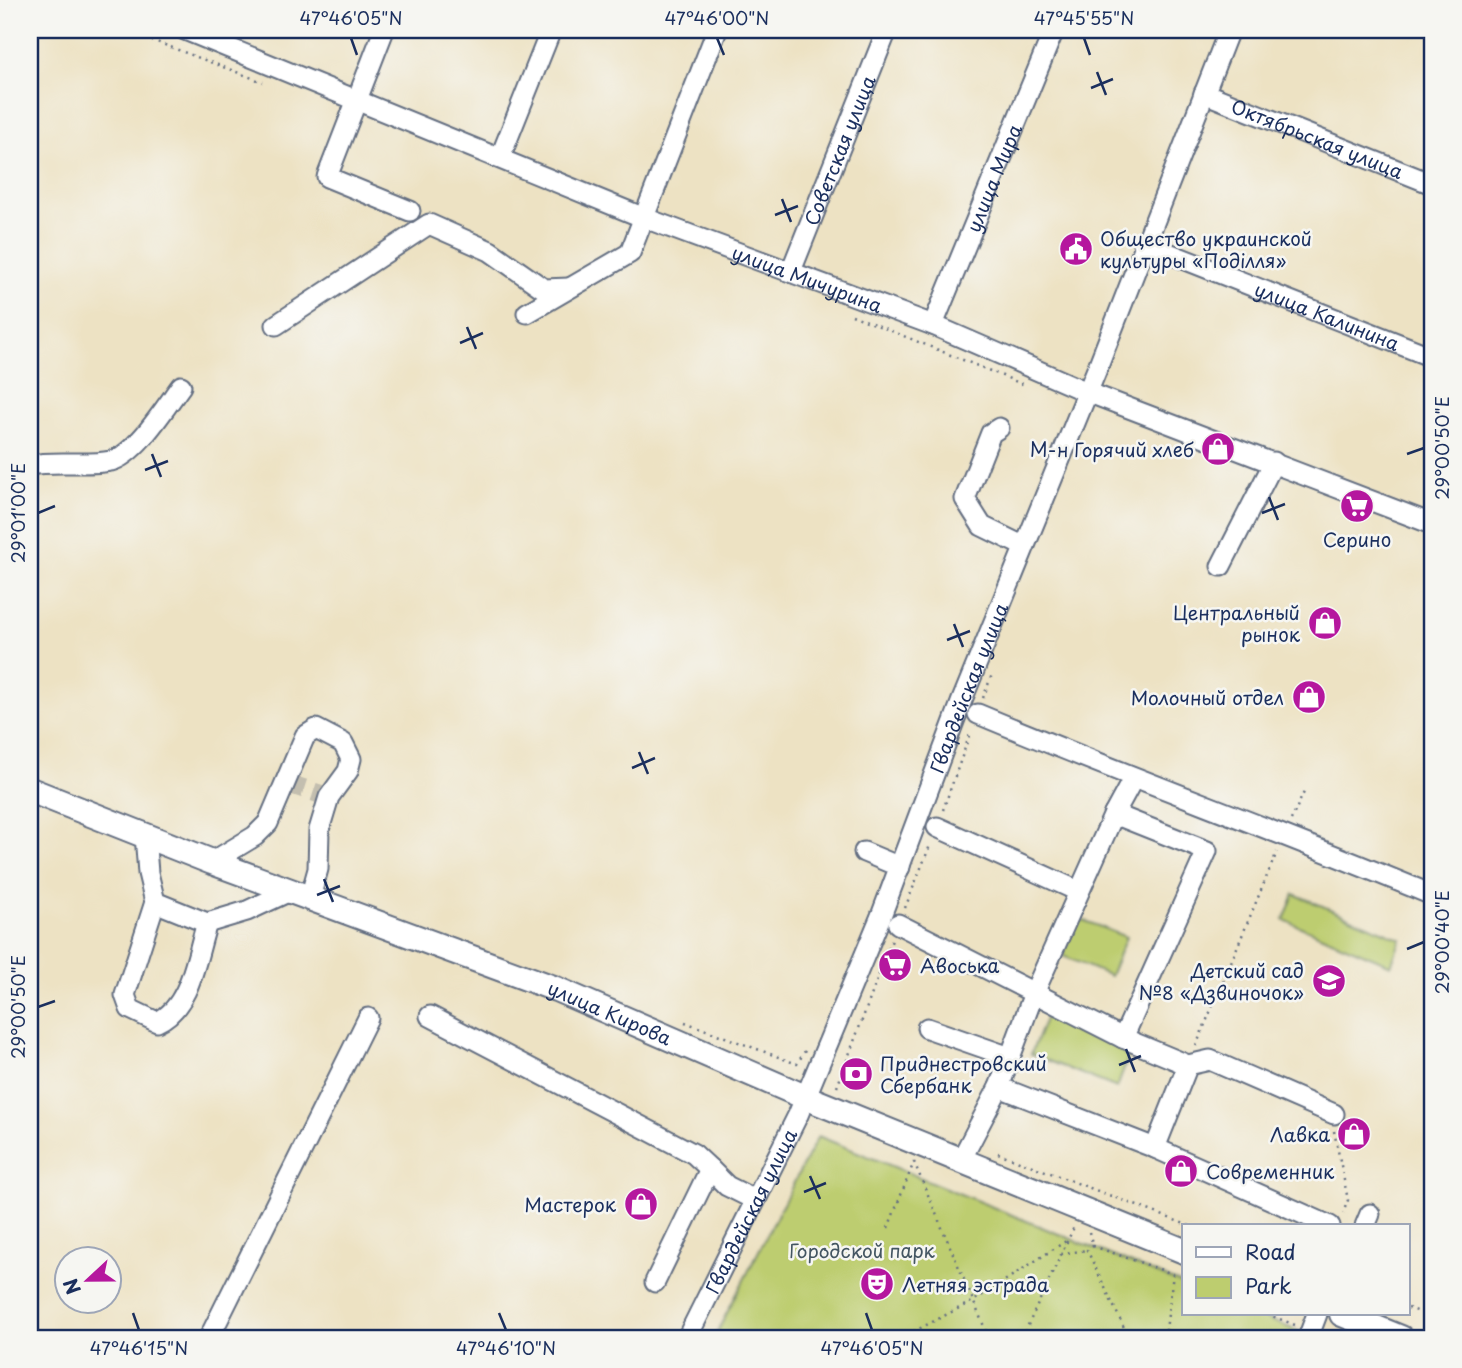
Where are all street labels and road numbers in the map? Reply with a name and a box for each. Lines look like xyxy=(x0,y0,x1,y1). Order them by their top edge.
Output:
street label: Советская улица xyxy=(797,71,882,230)
street label: Октябрьская улица xyxy=(1227,91,1407,185)
street label: улица Мира xyxy=(959,120,1028,236)
street label: улица Мичурина xyxy=(728,238,886,319)
street label: улица Калинина xyxy=(1251,274,1404,357)
street label: Гвардейская улица xyxy=(922,598,1014,777)
street label: улица Кирова xyxy=(544,973,676,1052)
street label: Гвардейская улица xyxy=(697,1124,803,1298)

